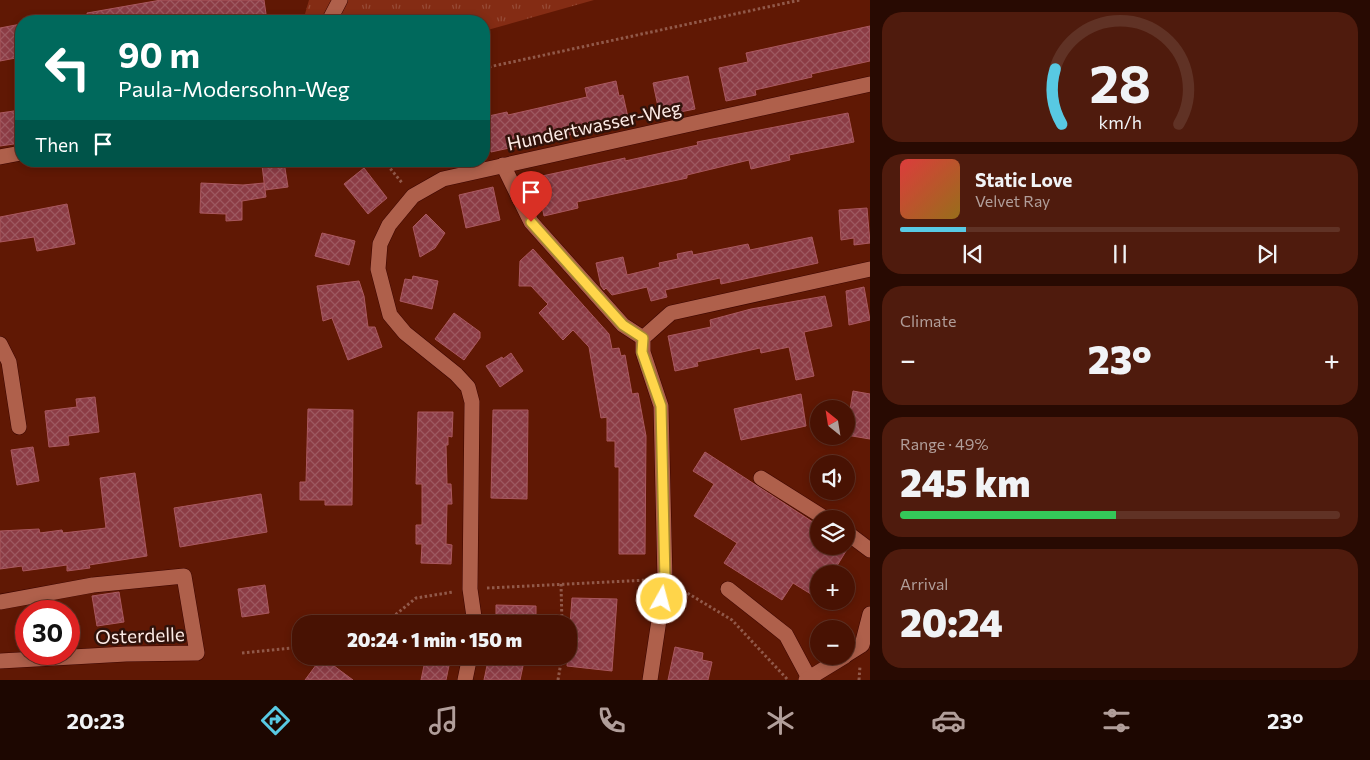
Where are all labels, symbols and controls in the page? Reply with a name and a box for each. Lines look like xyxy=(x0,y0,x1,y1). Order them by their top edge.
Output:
text: 90 m xyxy=(118,32,200,75)
icon: left xyxy=(35,35,100,100)
text: 28 xyxy=(1089,50,1151,114)
text: Paula-Modersohn-Weg xyxy=(118,75,350,102)
street label: Hundertwasser-Weg xyxy=(505,95,683,155)
text: km/h xyxy=(1098,111,1142,133)
icon: arrive xyxy=(89,130,117,158)
text: Then xyxy=(35,133,79,156)
text: Static Love xyxy=(975,168,1072,191)
pin xyxy=(510,171,552,222)
icon: arrive xyxy=(517,178,545,206)
text: Velvet Ray xyxy=(975,191,1050,210)
icon: previous xyxy=(959,240,987,268)
icon: pause xyxy=(1106,240,1134,268)
icon: next xyxy=(1253,240,1281,268)
text: Climate xyxy=(900,311,956,330)
text: 23° xyxy=(1088,335,1152,382)
text: − xyxy=(900,342,916,376)
text: + xyxy=(1324,342,1340,376)
north arrow xyxy=(810,400,855,445)
map controls xyxy=(810,400,855,665)
text: Range · 49% xyxy=(900,434,988,453)
button: sound xyxy=(810,455,855,500)
text: 245 km xyxy=(900,458,1030,505)
button: layers xyxy=(810,510,855,555)
button: + xyxy=(810,565,855,610)
position arrow xyxy=(635,572,687,624)
text: Arrival xyxy=(900,574,948,593)
text: 20:24 xyxy=(900,598,1003,645)
speed limit sign: 30 xyxy=(15,600,80,665)
button: − xyxy=(810,620,855,665)
street label: Osterdelle xyxy=(95,622,185,648)
text: 20:24 · 1 min · 150 m xyxy=(347,628,522,651)
icon: directions xyxy=(258,703,293,738)
icon: music xyxy=(426,703,461,738)
icon: phone xyxy=(594,703,629,738)
icon: climate xyxy=(763,703,798,738)
icon: car xyxy=(931,703,966,738)
icon: filters xyxy=(1099,703,1134,738)
text: 20:23 xyxy=(67,707,125,734)
text: 23° xyxy=(1267,707,1303,734)

